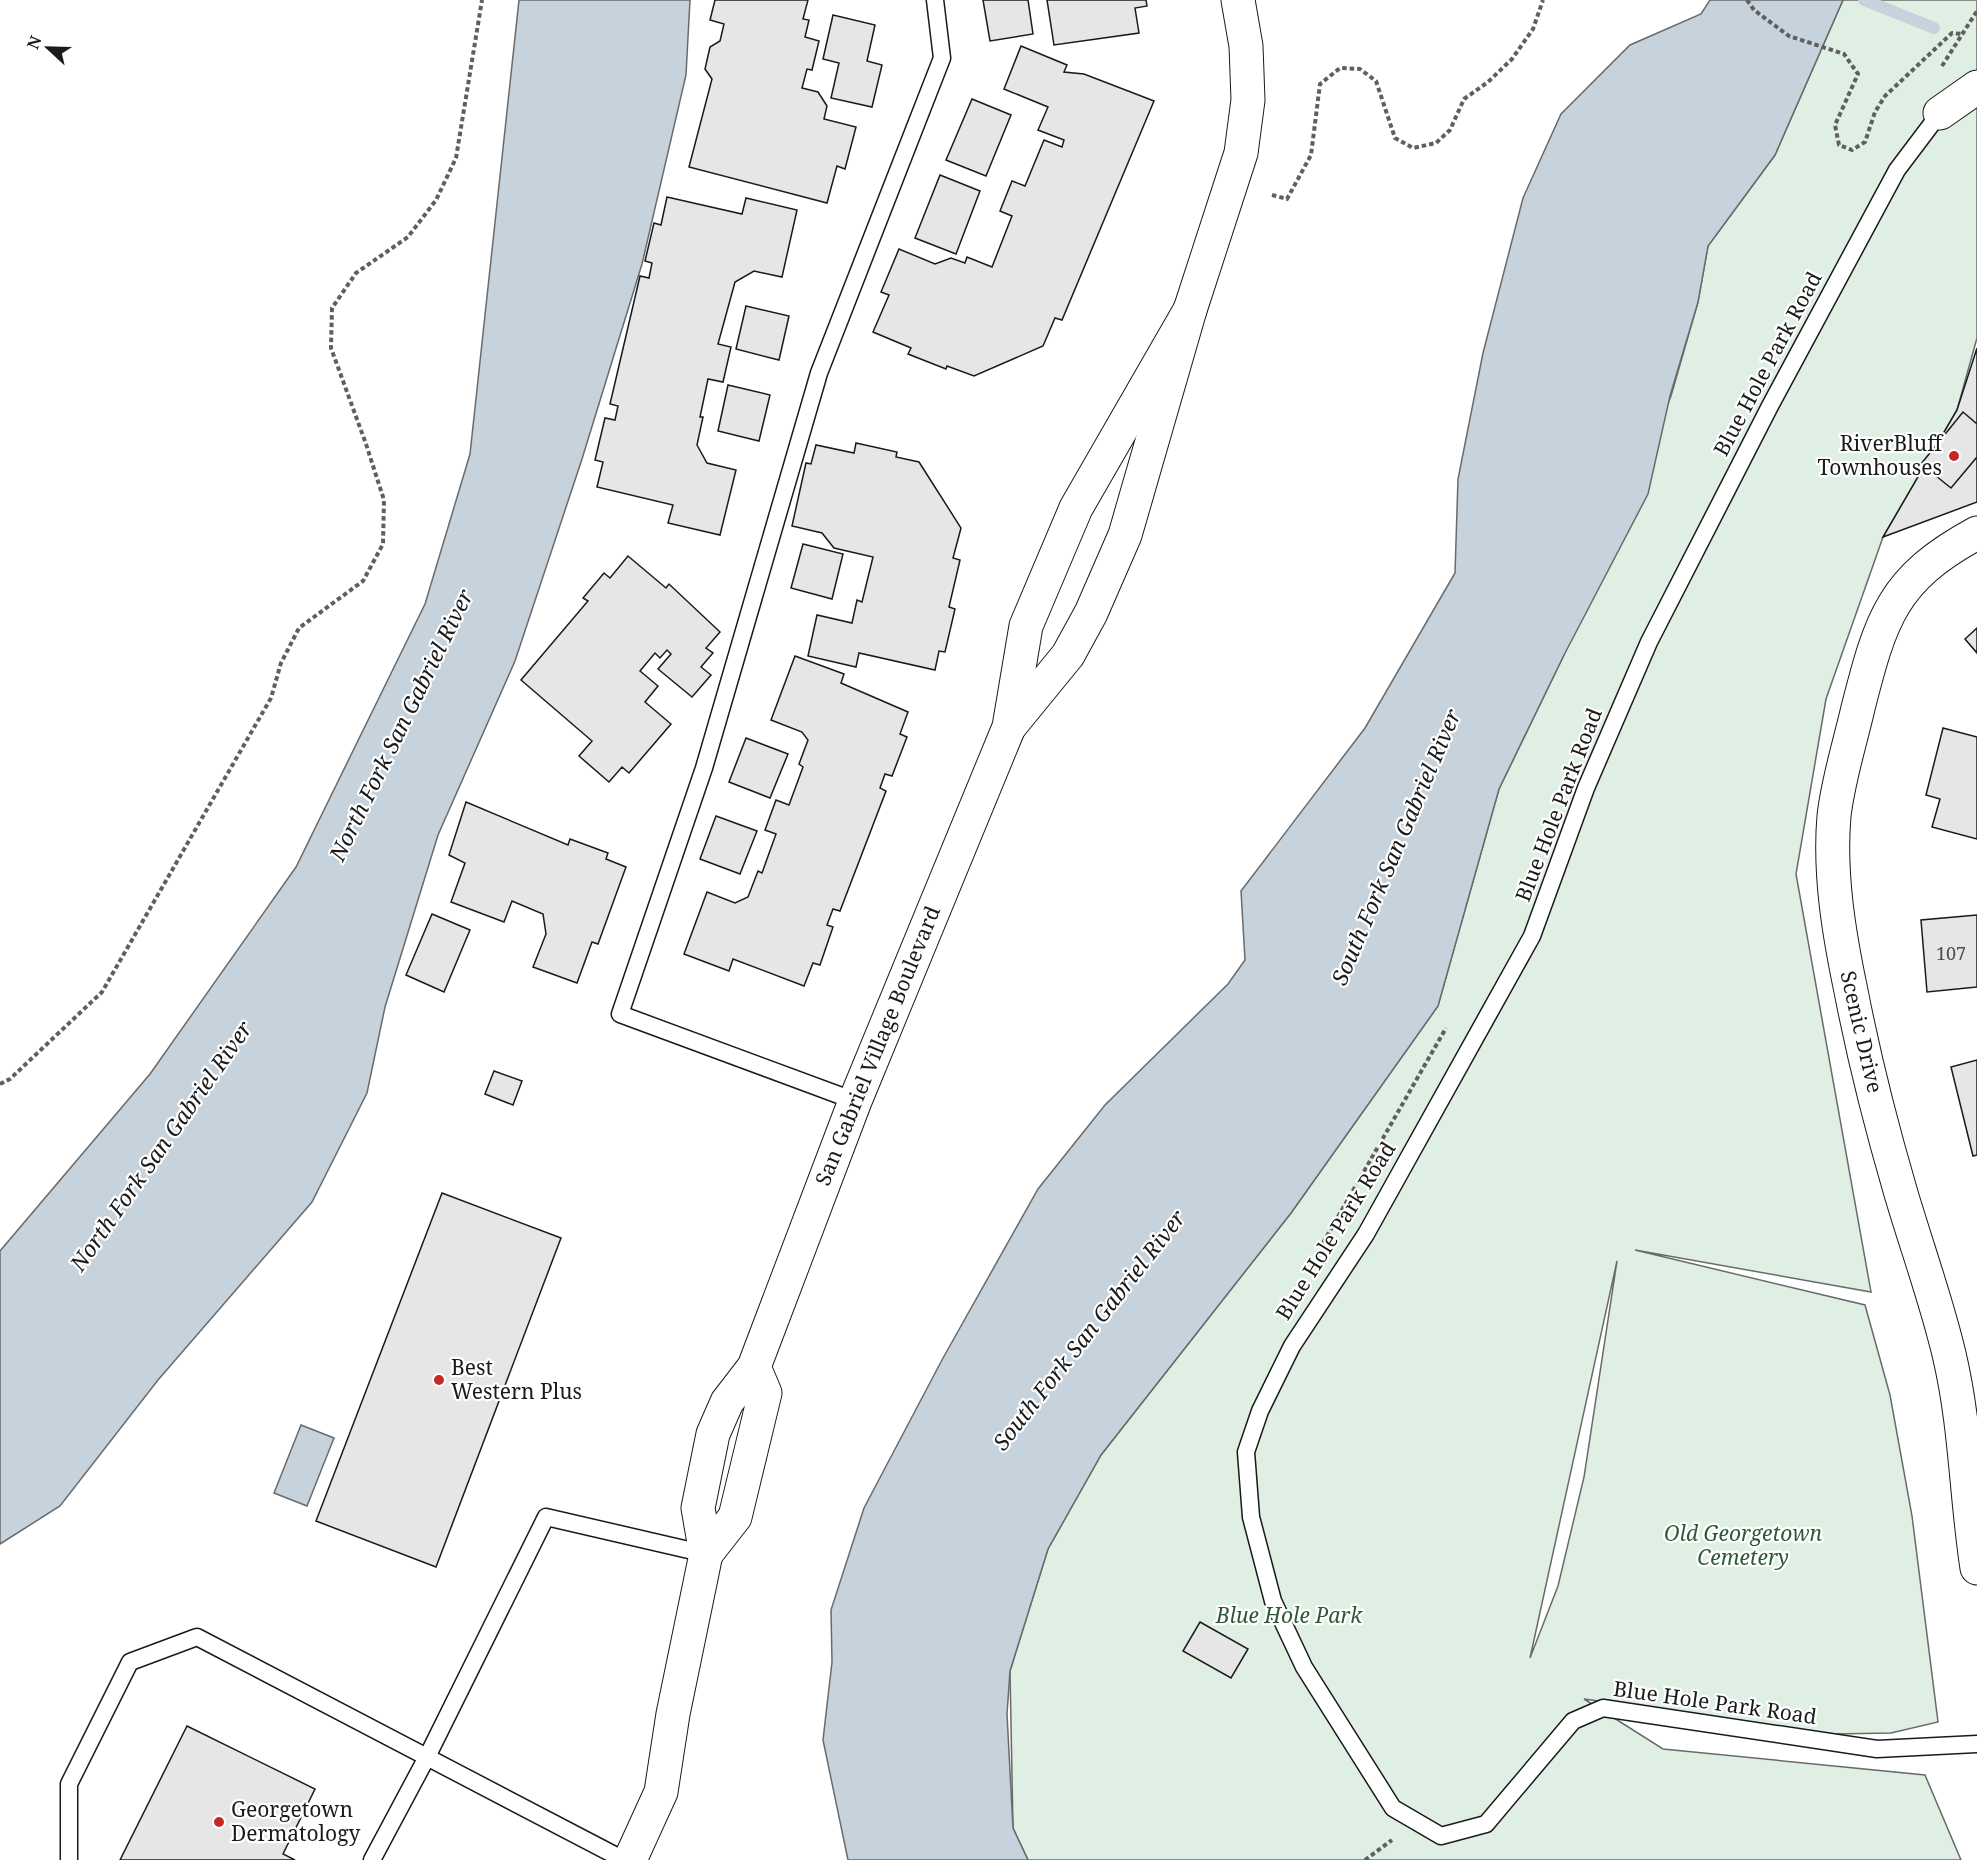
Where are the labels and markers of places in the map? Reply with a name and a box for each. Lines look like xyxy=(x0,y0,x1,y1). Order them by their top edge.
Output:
place label: RiverBluff Townhouses xyxy=(1817,429,1944,481)
marker: RiverBluff Townhouses xyxy=(1947,449,1961,463)
place label: Best Western Plus xyxy=(451,1353,582,1405)
marker: Best Western Plus xyxy=(432,1373,446,1387)
place label: Georgetown Dermatology xyxy=(231,1795,360,1847)
marker: Georgetown Dermatology xyxy=(212,1815,226,1829)

